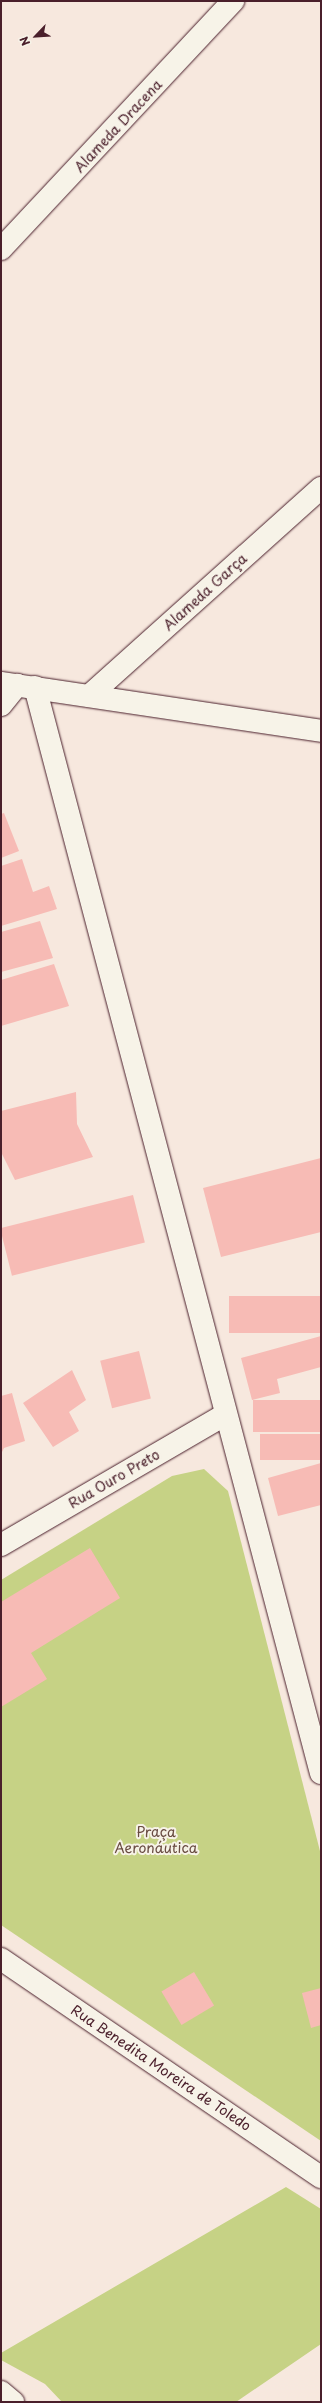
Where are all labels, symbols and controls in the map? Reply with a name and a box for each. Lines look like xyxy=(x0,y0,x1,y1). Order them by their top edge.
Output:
north arrow xyxy=(16,16,56,56)
text: N xyxy=(15,34,34,49)
street label: Alameda Dracena xyxy=(71,76,165,176)
street label: Alameda Garça xyxy=(160,550,250,634)
street label: Rua Ouro Preto xyxy=(65,1446,163,1512)
park label: Praça Aeronáutica xyxy=(114,1824,198,1856)
street label: Rua Benedita Moreira de Toledo xyxy=(67,2001,255,2135)

